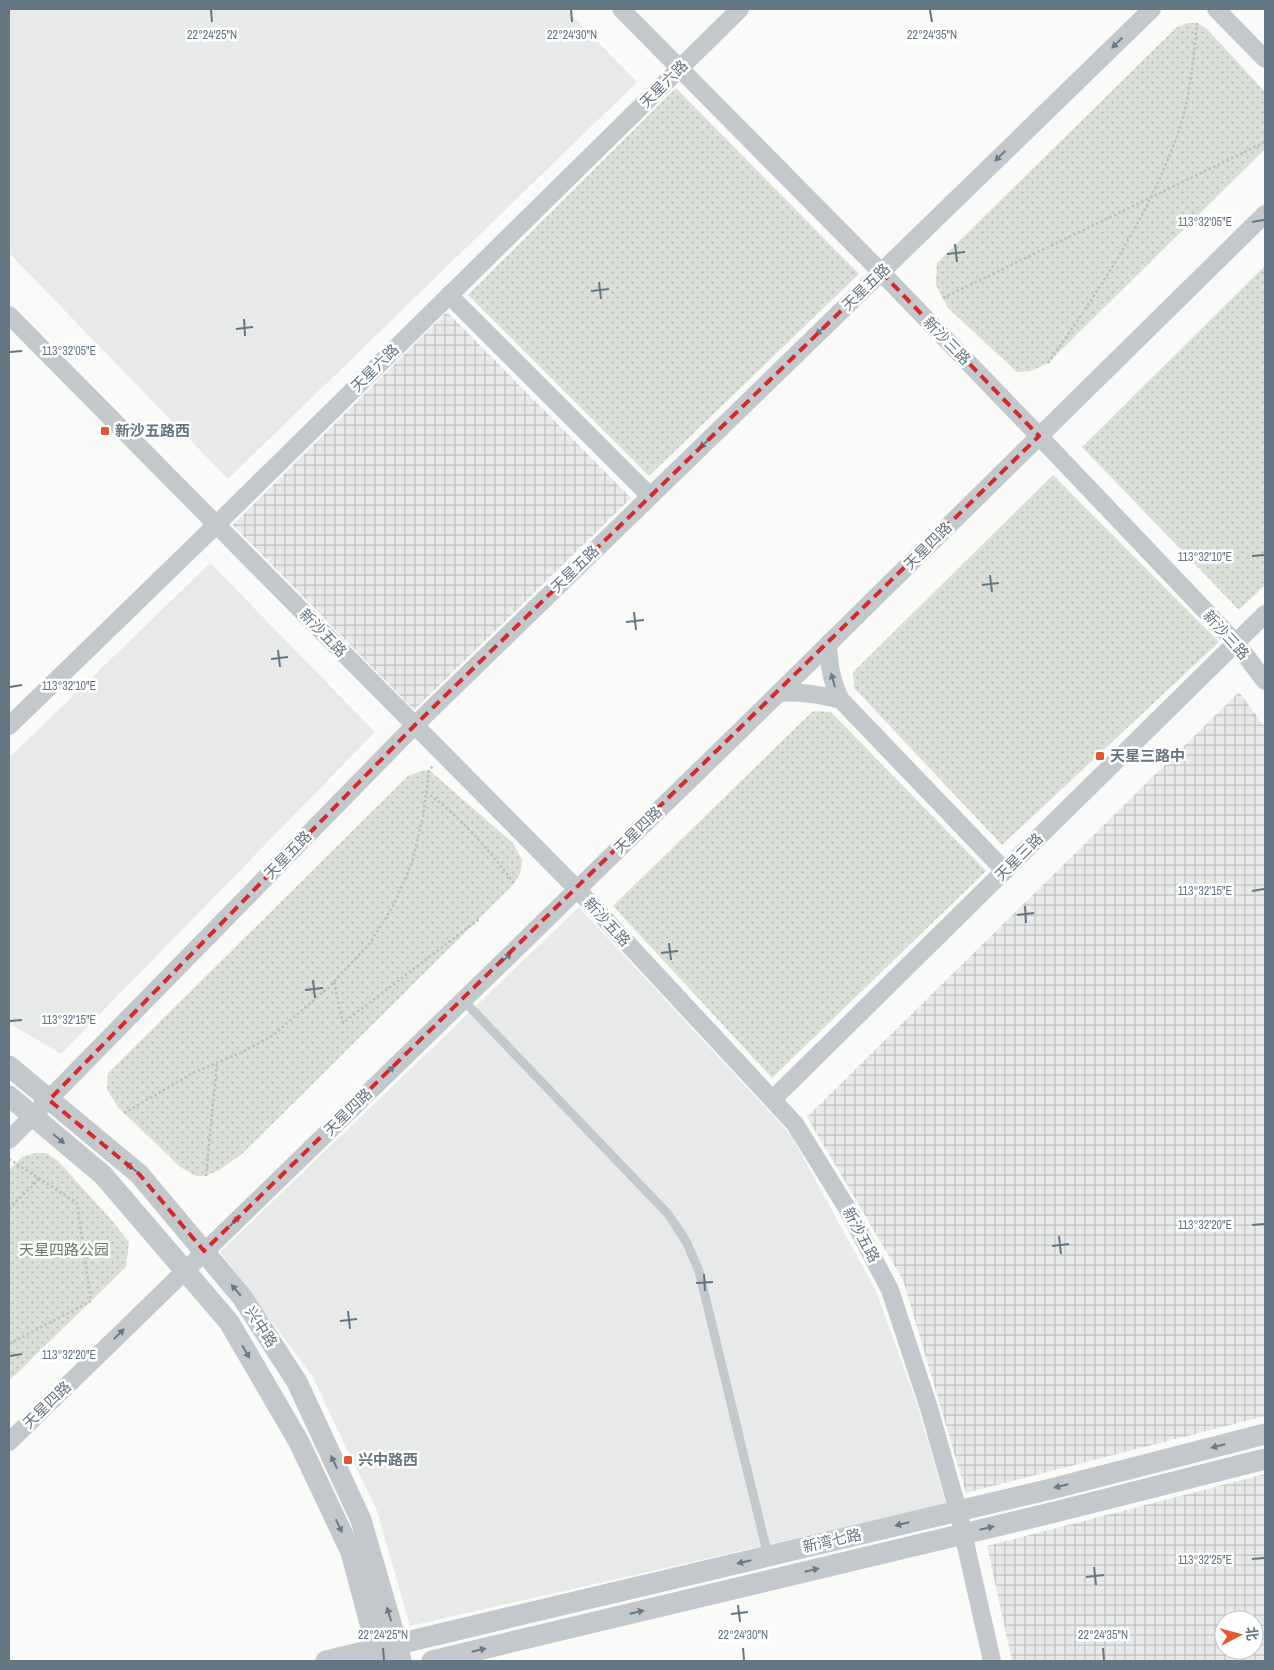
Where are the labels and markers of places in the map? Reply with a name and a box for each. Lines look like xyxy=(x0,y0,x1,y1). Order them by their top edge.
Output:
place label: 新沙五路西 xyxy=(115,420,190,441)
marker: 新沙五路西 xyxy=(99,425,111,437)
place label: 天星三路中 xyxy=(1110,745,1185,766)
marker: 天星三路中 xyxy=(1094,750,1106,762)
place label: 兴中路西 xyxy=(358,1449,418,1470)
marker: 兴中路西 xyxy=(342,1454,354,1466)

